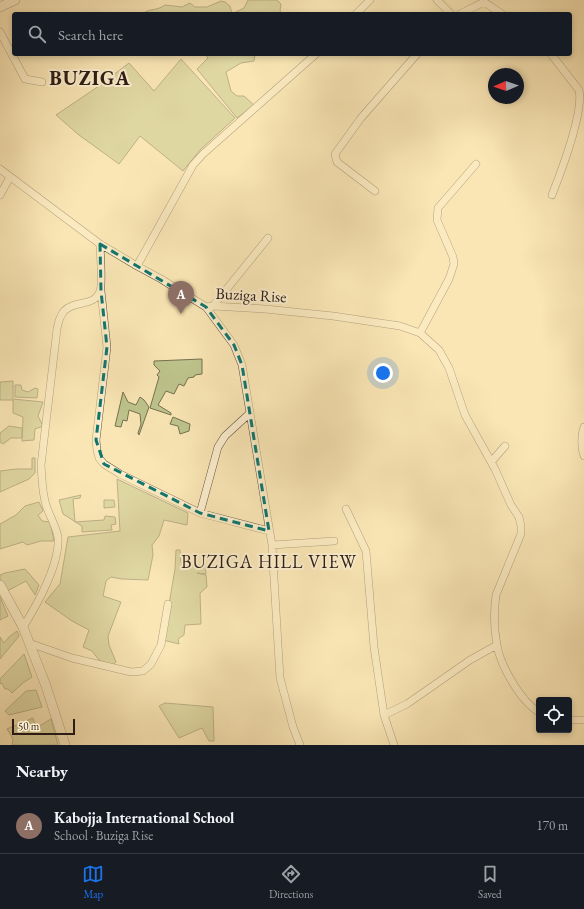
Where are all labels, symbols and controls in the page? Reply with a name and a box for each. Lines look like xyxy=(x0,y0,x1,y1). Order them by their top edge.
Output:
search box xyxy=(12,12,572,56)
icon: search xyxy=(26,23,48,45)
text: Search here xyxy=(58,25,123,44)
district label: BUZIGA xyxy=(49,65,131,91)
north arrow xyxy=(488,68,524,104)
pin: A xyxy=(168,281,194,314)
street label: Buziga Rise xyxy=(215,283,287,307)
your location xyxy=(373,363,393,383)
district label: BUZIGA HILL VIEW xyxy=(181,550,357,573)
map controls xyxy=(536,697,572,733)
button: locate xyxy=(536,697,572,733)
scale bar xyxy=(12,717,75,736)
text: 50 m xyxy=(18,719,39,733)
text: Nearby xyxy=(16,760,68,782)
text: Kabojja International School xyxy=(54,808,234,827)
text: A xyxy=(24,817,34,834)
text: 170 m xyxy=(537,817,568,834)
text: School · Buziga Rise xyxy=(54,827,153,844)
tab: Map xyxy=(82,863,104,901)
tab: Directions xyxy=(269,863,313,901)
tab: Saved xyxy=(478,863,502,901)

